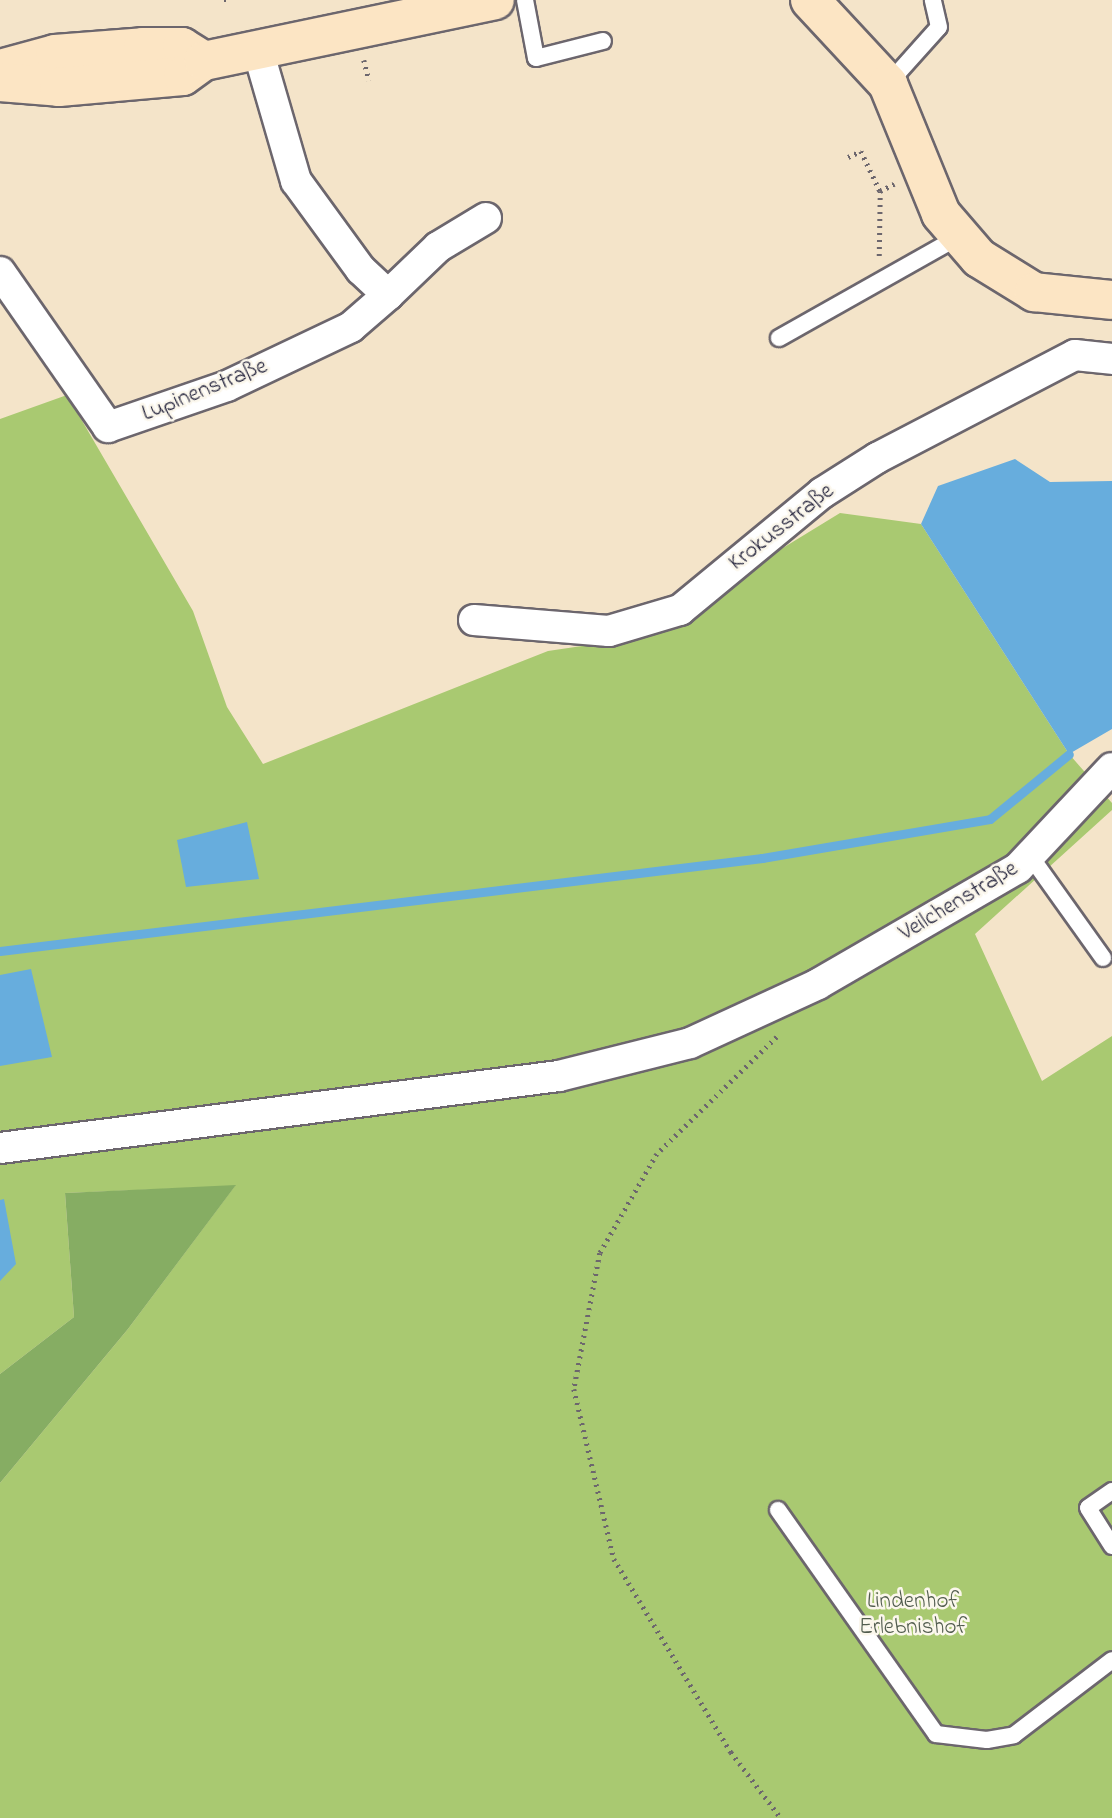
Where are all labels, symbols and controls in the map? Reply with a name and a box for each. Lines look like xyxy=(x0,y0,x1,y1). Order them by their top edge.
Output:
street label: Lupinenstraße xyxy=(138,353,272,429)
street label: Krokusstraße xyxy=(724,478,840,578)
street label: Veilchenstraße xyxy=(895,856,1023,948)
park label: Lindenhof Erlebnishof xyxy=(859,1588,967,1642)

